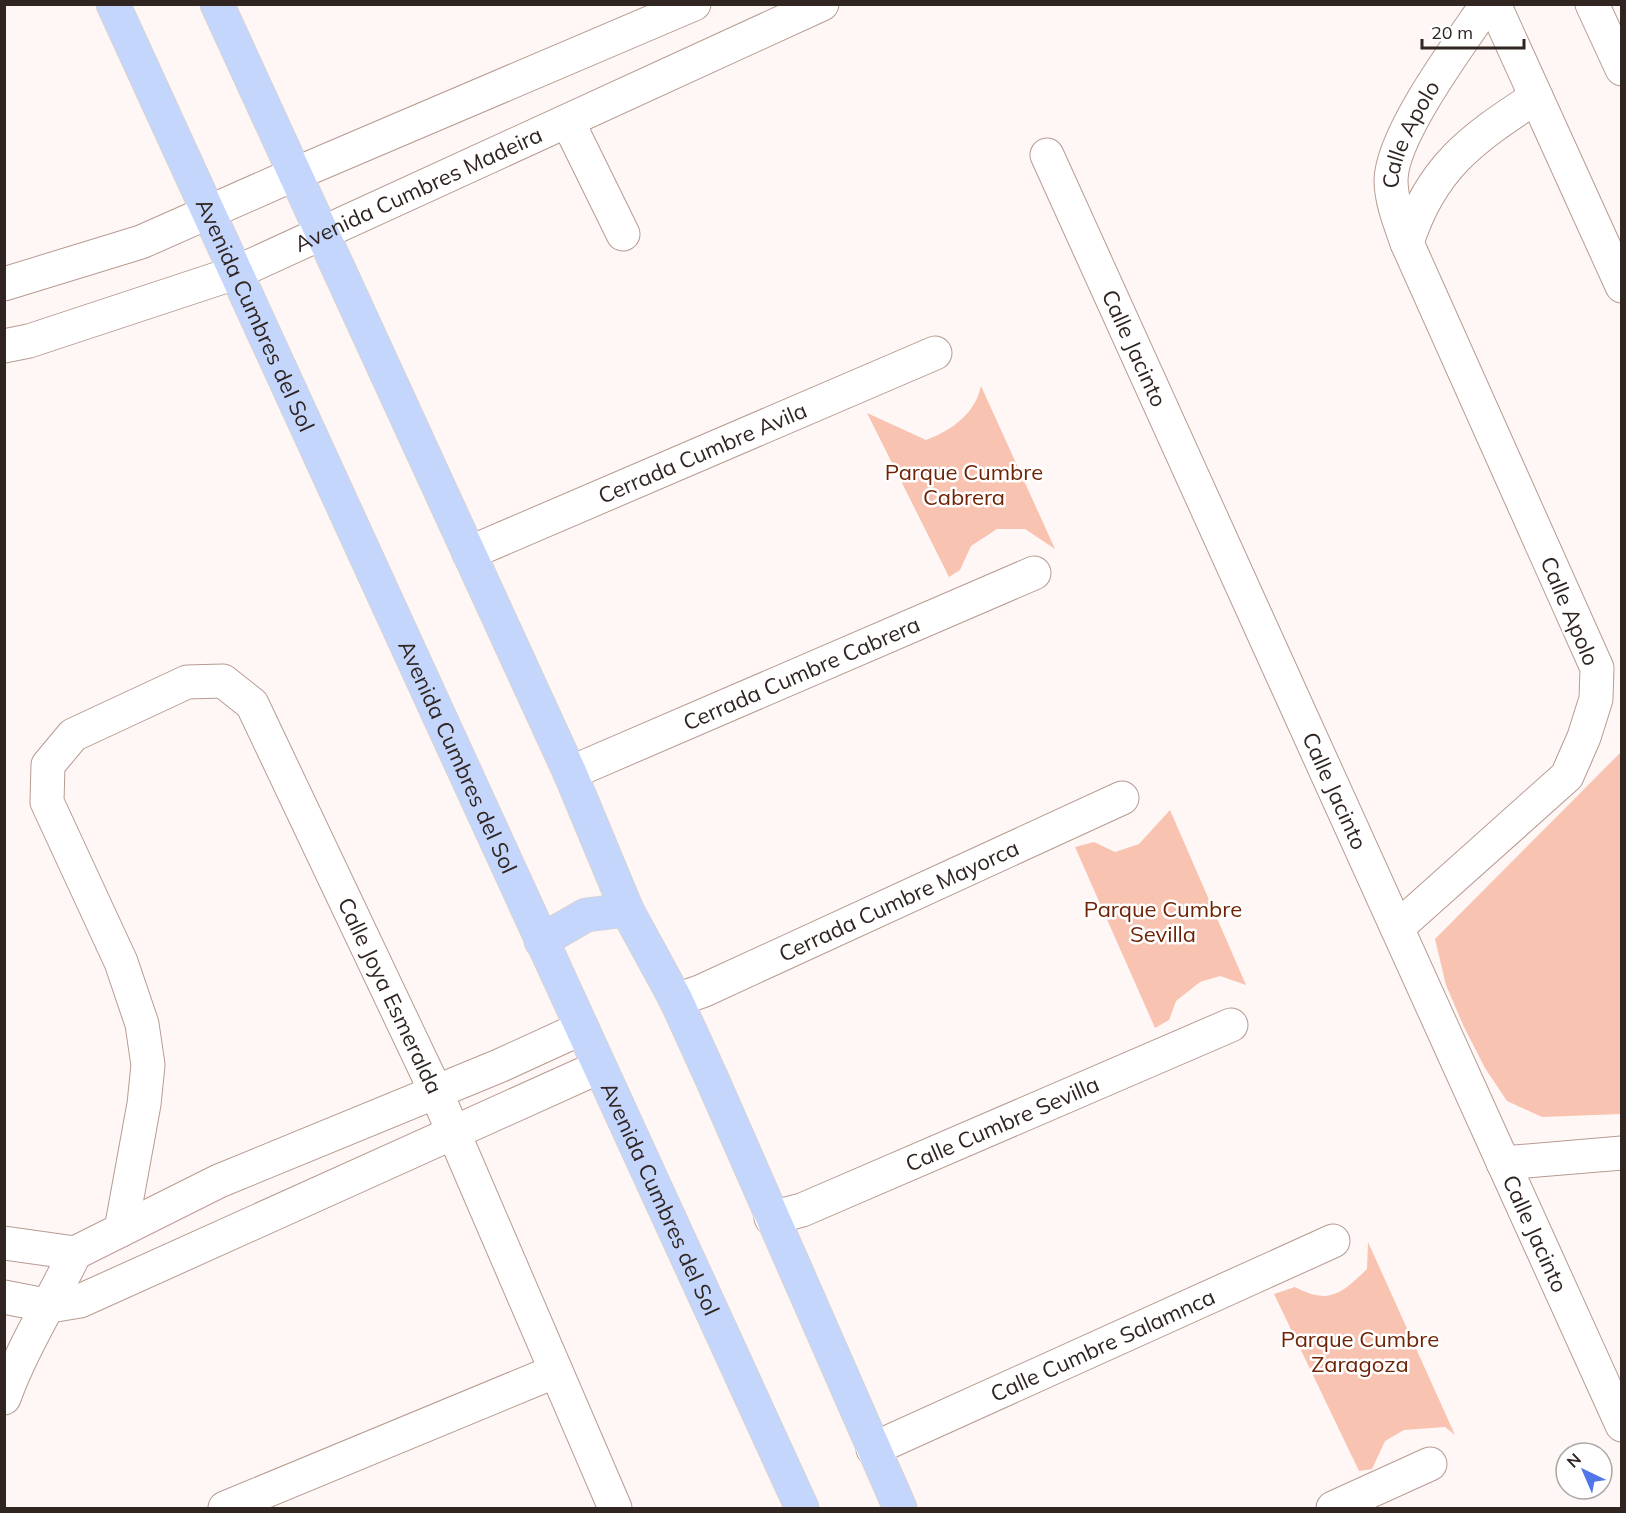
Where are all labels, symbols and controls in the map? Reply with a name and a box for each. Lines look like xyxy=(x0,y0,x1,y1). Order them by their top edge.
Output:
scale bar xyxy=(1422,12,1524,50)
text: 20 m xyxy=(1431,21,1473,44)
street label: Calle Apolo xyxy=(1377,75,1446,188)
street label: Avenida Cumbres Madeira xyxy=(290,120,547,258)
street label: Avenida Cumbres del Sol xyxy=(190,194,321,436)
street label: Calle Jacinto xyxy=(1096,285,1173,411)
street label: Cerrada Cumbre Avila xyxy=(594,396,811,510)
park label: Parque Cumbre Cabrera xyxy=(885,458,1043,511)
street label: Calle Apolo xyxy=(1534,552,1606,670)
street label: Cerrada Cumbre Cabrera xyxy=(679,610,924,737)
street label: Avenida Cumbres del Sol xyxy=(392,636,523,878)
street label: Calle Jacinto xyxy=(1296,728,1374,854)
street label: Cerrada Cumbre Mayorca xyxy=(774,833,1023,968)
street label: Calle Joya Esmeralda xyxy=(332,893,449,1098)
park label: Parque Cumbre Sevilla xyxy=(1084,895,1242,948)
street label: Calle Cumbre Sevilla xyxy=(901,1070,1103,1178)
street label: Avenida Cumbres del Sol xyxy=(595,1077,726,1320)
street label: Calle Jacinto xyxy=(1497,1171,1574,1297)
street label: Calle Cumbre Salamnca xyxy=(986,1282,1219,1408)
park label: Parque Cumbre Zaragoza xyxy=(1281,1325,1439,1378)
north arrow xyxy=(1554,1441,1614,1501)
text: N xyxy=(1562,1449,1585,1472)

